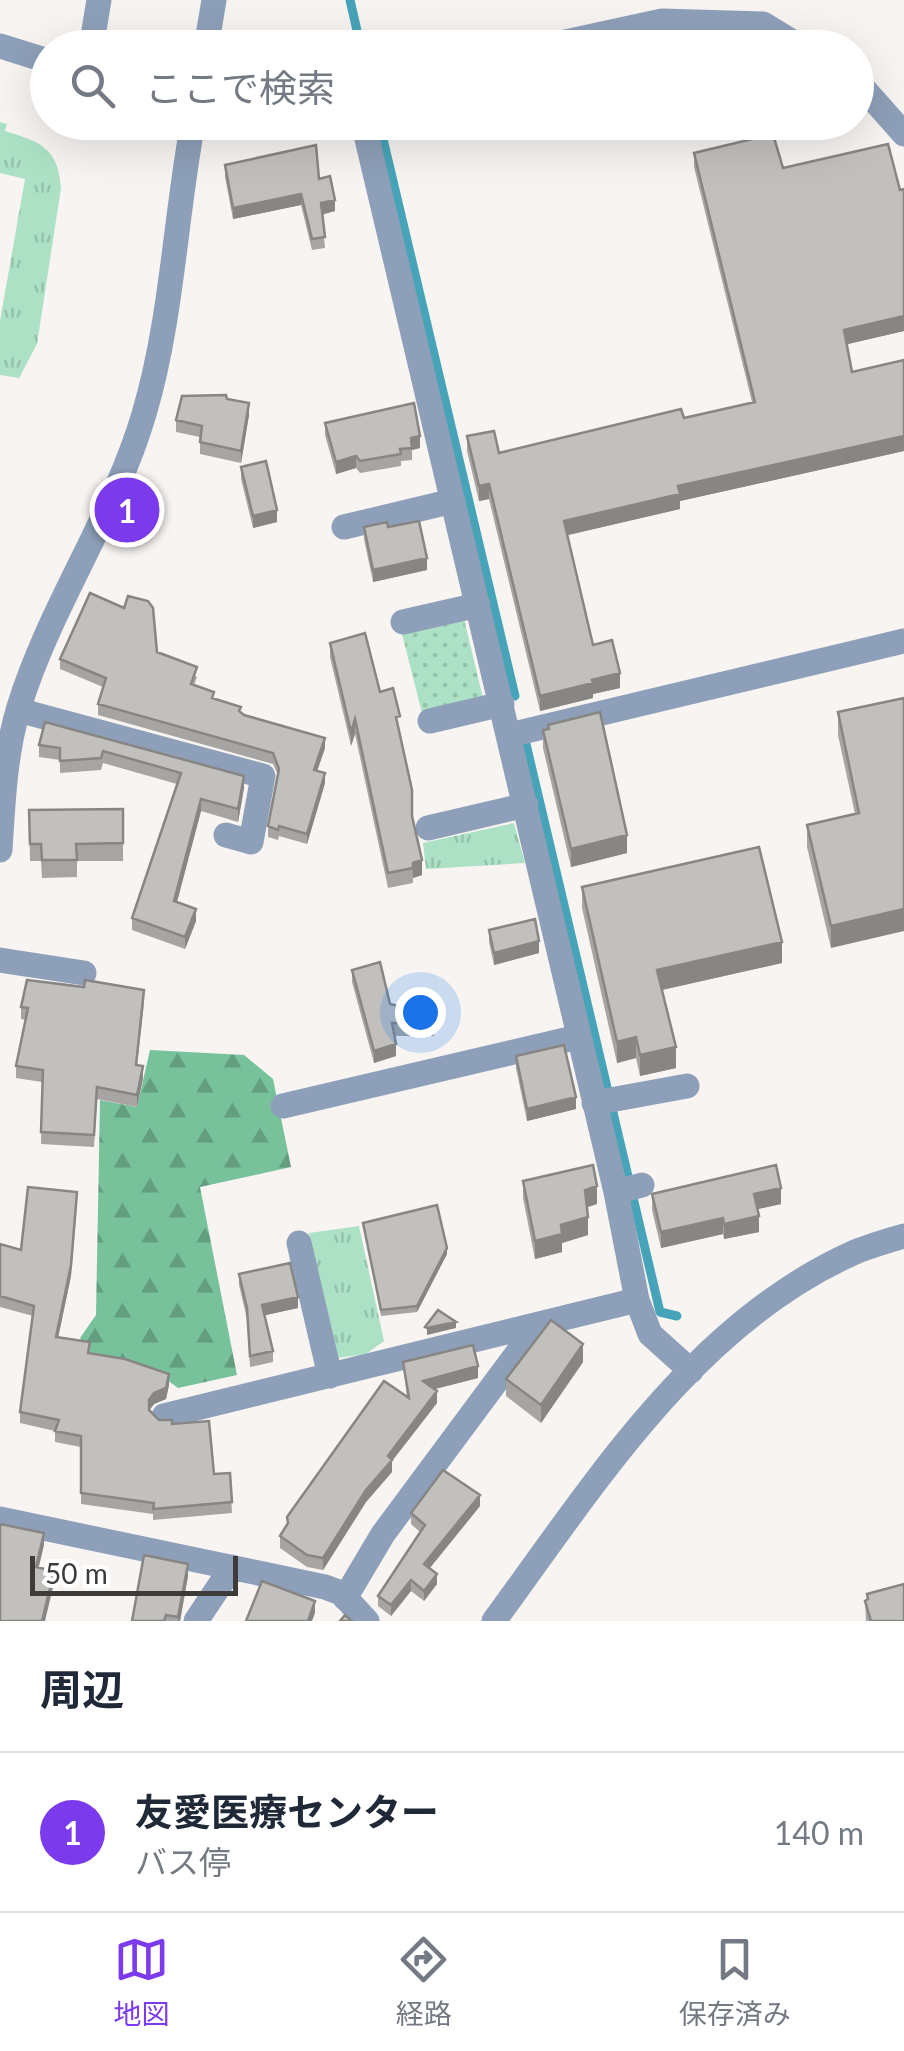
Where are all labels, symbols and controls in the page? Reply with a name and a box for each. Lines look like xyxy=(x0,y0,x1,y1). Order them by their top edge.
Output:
search box xyxy=(30,30,874,140)
icon: search xyxy=(65,58,120,113)
text: ここで検索 xyxy=(145,64,335,110)
pin: 1 xyxy=(94,472,160,548)
your location xyxy=(395,987,446,1038)
scale bar xyxy=(30,1551,238,1596)
text: 50 m xyxy=(45,1556,108,1590)
text: 周辺 xyxy=(40,1664,124,1714)
text: 友愛医療センター xyxy=(135,1788,439,1834)
text: 1 xyxy=(63,1813,82,1852)
text: 140 m xyxy=(774,1813,864,1852)
text: バス停 xyxy=(135,1842,231,1881)
tab: 地図 xyxy=(113,1932,169,2032)
tab: 経路 xyxy=(396,1932,452,2032)
tab: 保存済み xyxy=(679,1932,791,2032)

